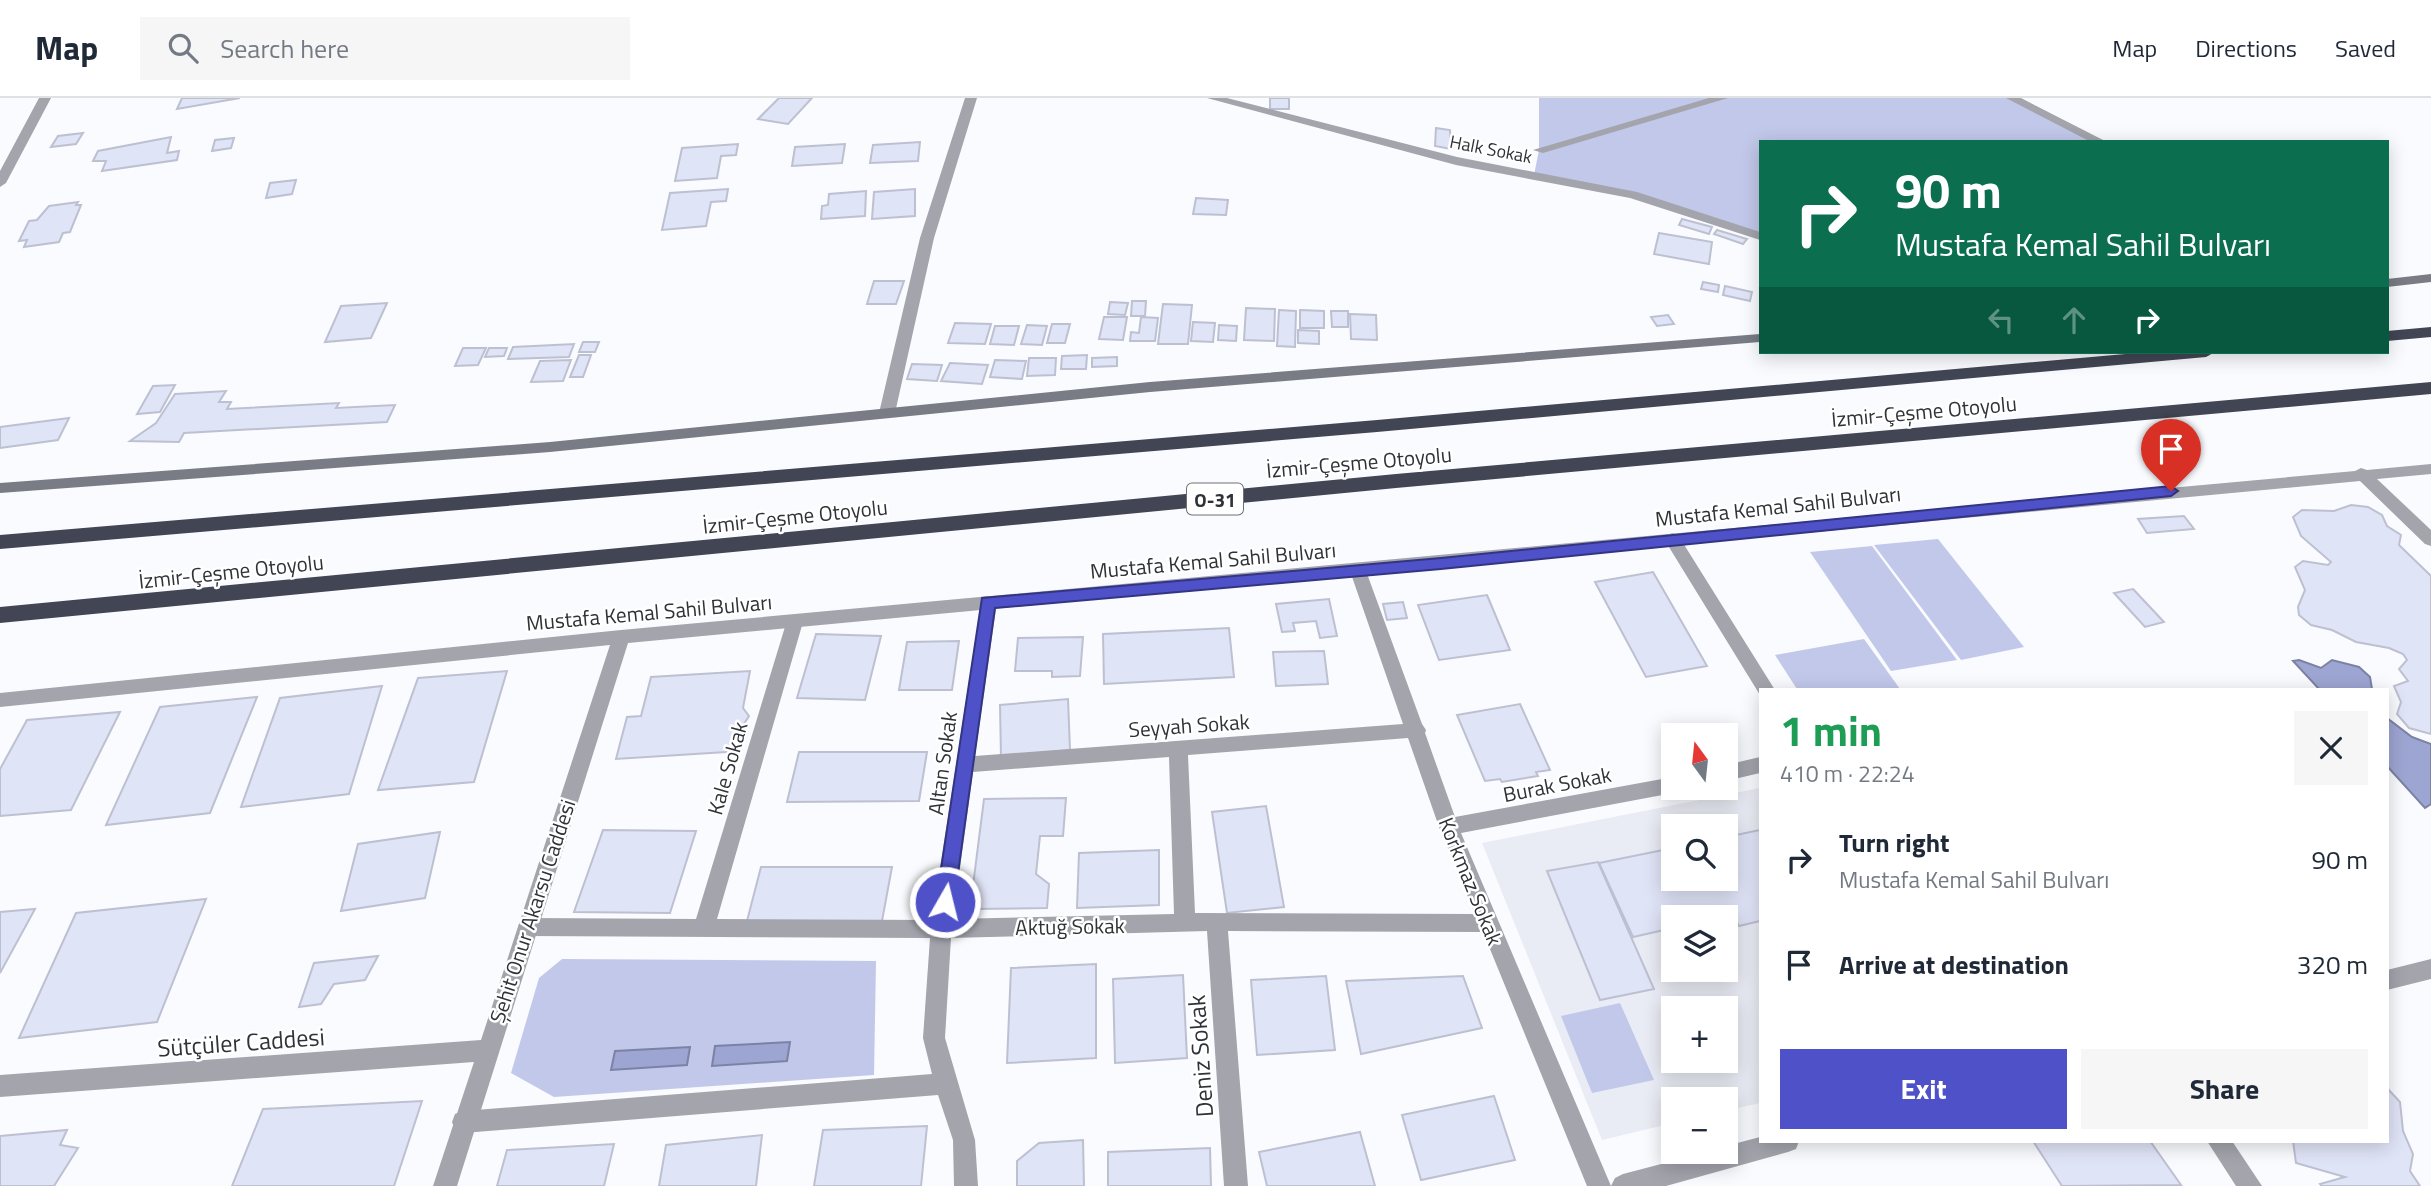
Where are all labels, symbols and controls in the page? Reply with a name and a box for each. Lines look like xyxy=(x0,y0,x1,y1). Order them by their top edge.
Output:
search box xyxy=(140,17,630,80)
text: Map xyxy=(35,23,98,73)
icon: search xyxy=(164,29,202,67)
text: Search here xyxy=(220,29,349,68)
text: Map xyxy=(2112,30,2157,66)
text: Directions xyxy=(2195,30,2297,66)
text: Saved xyxy=(2335,30,2396,66)
street label: Halk Sokak xyxy=(1447,128,1535,170)
text: 90 m xyxy=(1895,152,2002,227)
icon: right xyxy=(1780,168,1871,259)
text: Mustafa Kemal Sahil Bulvarı xyxy=(1895,220,2271,268)
icon: left xyxy=(1982,301,2020,339)
icon: ahead xyxy=(2055,301,2093,339)
icon: right xyxy=(2128,301,2166,339)
street label: İzmir-Çeşme Otoyolu xyxy=(1830,387,2018,435)
pin xyxy=(2141,419,2201,491)
icon: arrive xyxy=(2152,430,2190,468)
street label: İzmir-Çeşme Otoyolu xyxy=(1265,438,1453,486)
street label: Mustafa Kemal Sahil Bulvarı xyxy=(1654,477,1902,535)
road number: O-31 xyxy=(1187,484,1243,514)
street label: İzmir-Çeşme Otoyolu xyxy=(701,490,889,542)
street label: Mustafa Kemal Sahil Bulvarı xyxy=(1089,533,1337,587)
street label: İzmir-Çeşme Otoyolu xyxy=(137,545,325,597)
street label: Mustafa Kemal Sahil Bulvarı xyxy=(525,585,773,639)
text: 1 min xyxy=(1780,698,1882,762)
street label: Seyyah Sokak xyxy=(1127,705,1251,745)
street label: Altan Sokak xyxy=(919,709,965,817)
button: close xyxy=(2294,711,2368,785)
street label: Kale Sokak xyxy=(698,718,756,818)
north arrow xyxy=(1661,723,1738,800)
map controls xyxy=(1661,723,1738,1164)
text: 410 m · 22:24 xyxy=(1780,756,1915,791)
street label: Burak Sokak xyxy=(1500,758,1614,810)
street label: Şehit Onur Akarsu Caddesi xyxy=(481,795,583,1027)
street label: Korkmaz Sokak xyxy=(1431,812,1511,950)
button: search xyxy=(1661,814,1738,891)
text: Turn right xyxy=(1839,823,1950,862)
text: 90 m xyxy=(2311,840,2368,879)
icon: right xyxy=(1780,841,1818,879)
text: Mustafa Kemal Sahil Bulvarı xyxy=(1839,862,2109,897)
position arrow xyxy=(908,865,982,939)
button: layers xyxy=(1661,905,1738,982)
street label: Aktuğ Sokak xyxy=(1015,909,1125,943)
text: Arrive at destination xyxy=(1839,945,2069,984)
text: 320 m xyxy=(2297,945,2368,984)
icon: arrive xyxy=(1780,946,1818,984)
street label: Deniz Sokak xyxy=(1178,993,1222,1118)
button: + xyxy=(1661,996,1738,1073)
street label: Sütçüler Caddesi xyxy=(156,1018,326,1066)
button: Exit xyxy=(1780,1049,2067,1129)
button: Share xyxy=(2081,1049,2368,1129)
button: − xyxy=(1661,1087,1738,1164)

